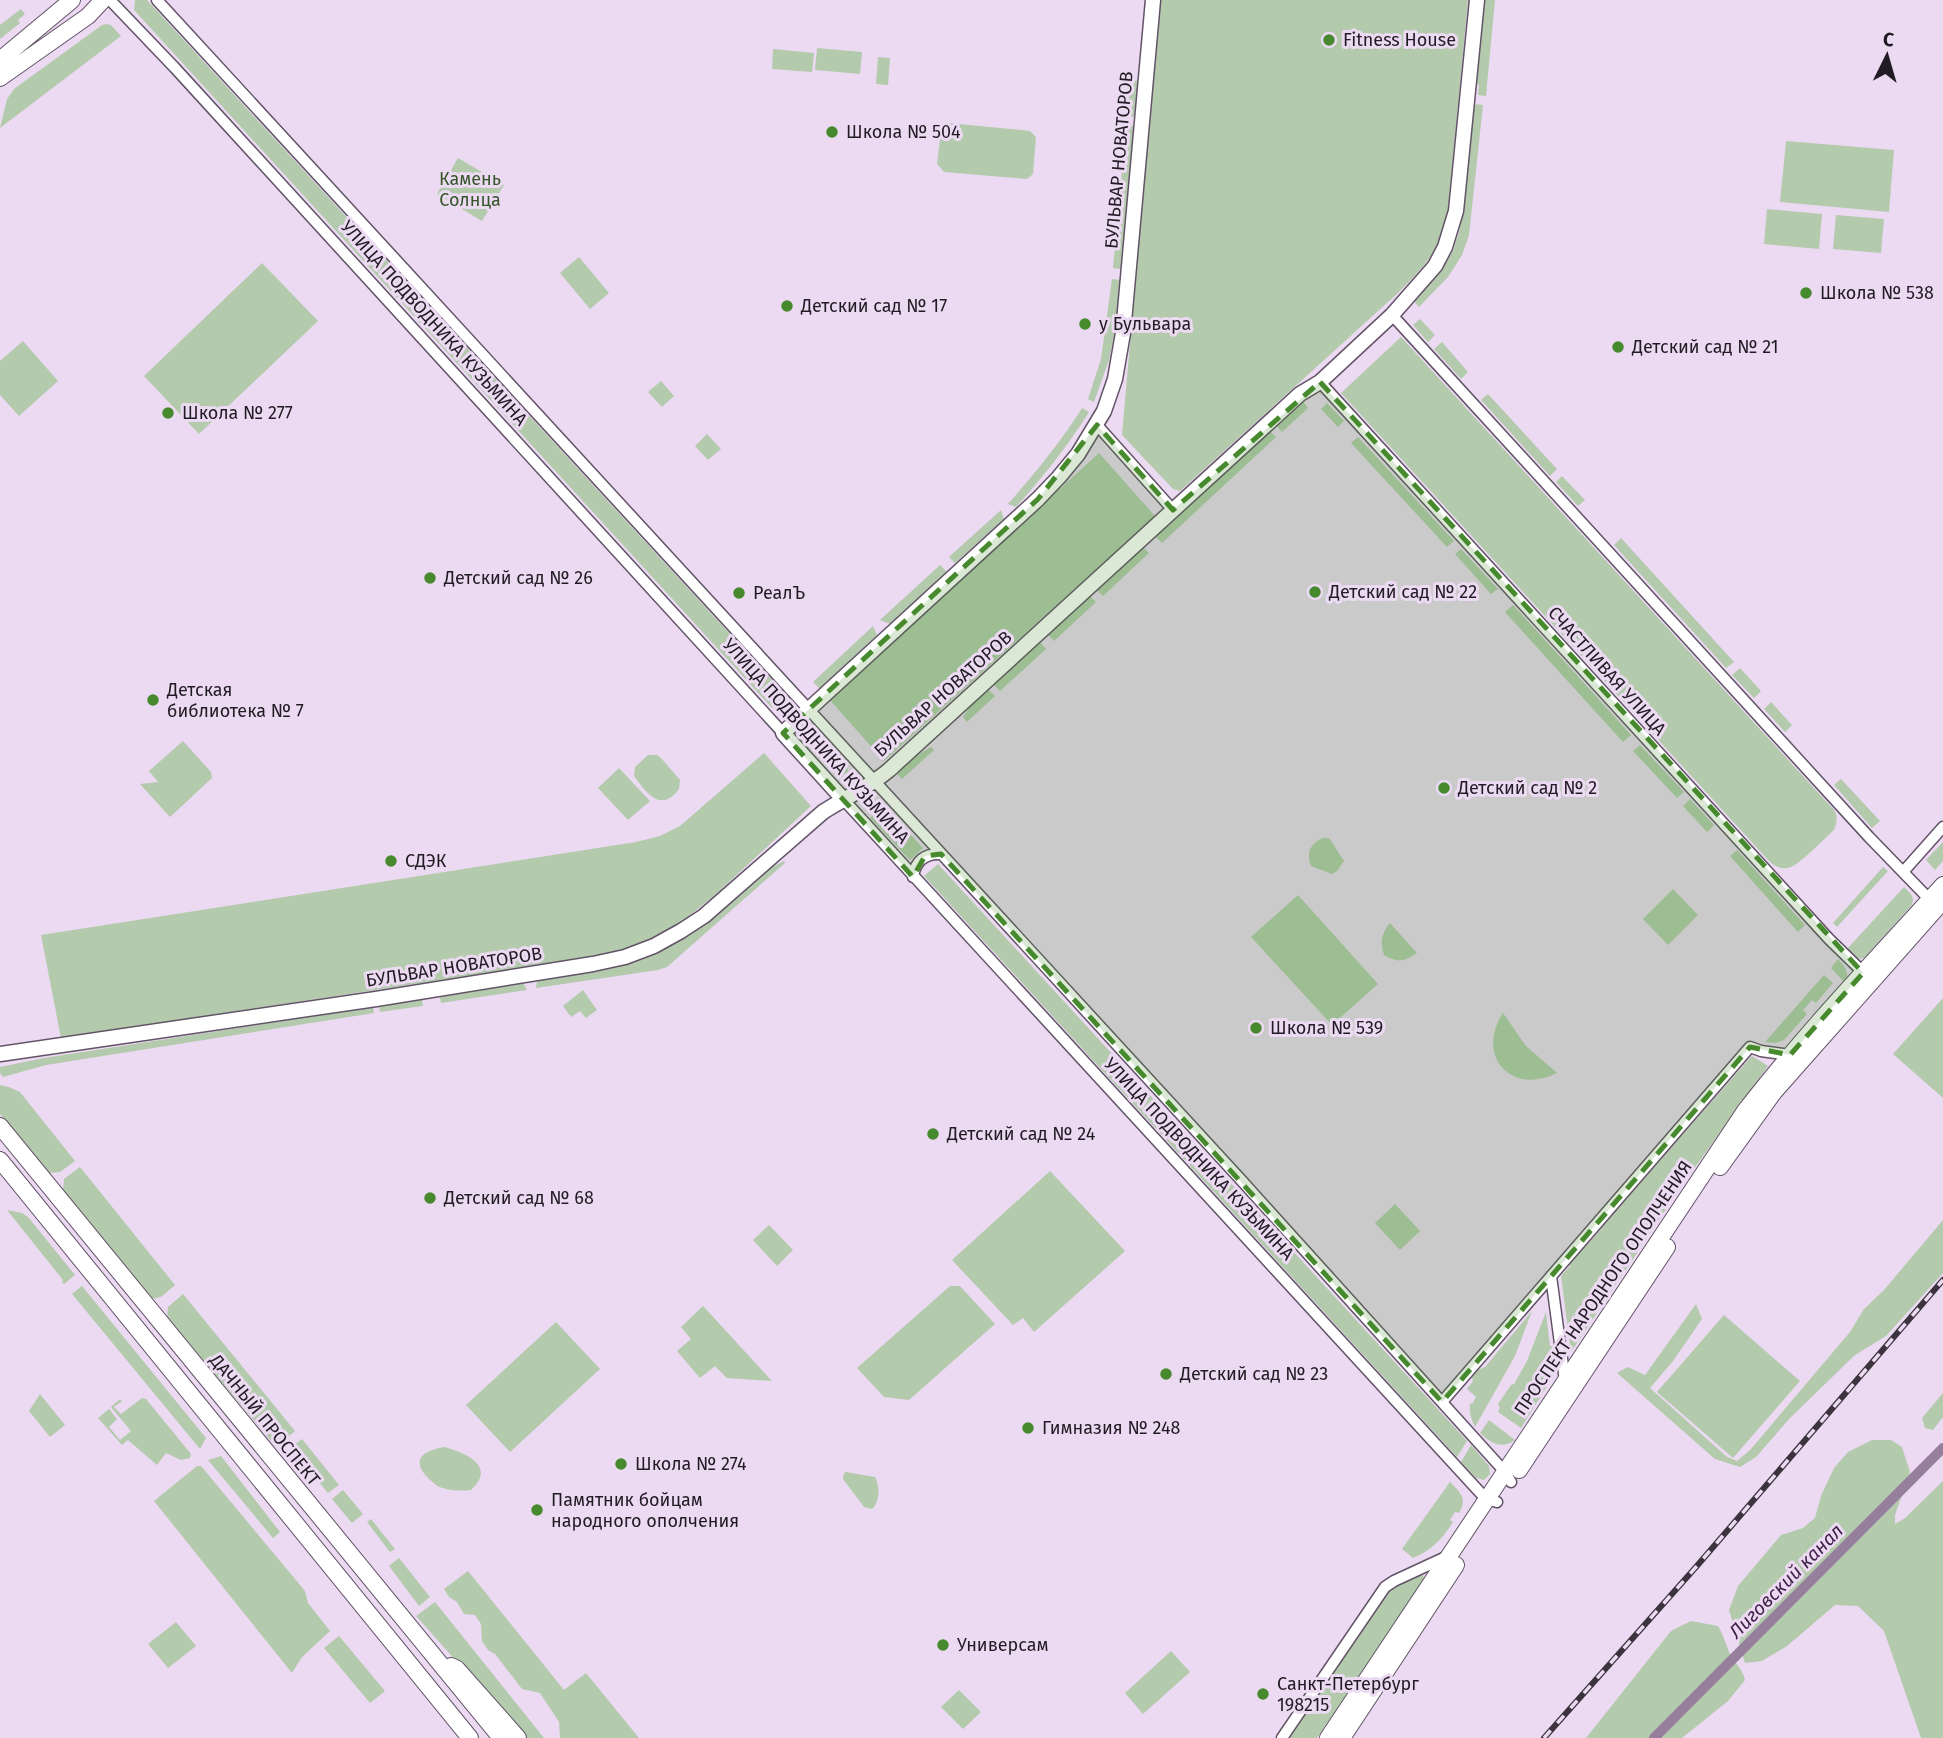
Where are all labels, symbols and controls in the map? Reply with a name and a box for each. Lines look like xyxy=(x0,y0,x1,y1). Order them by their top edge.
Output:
north arrow xyxy=(1852,21,1922,91)
text: С xyxy=(1882,28,1895,52)
place label: Fitness House xyxy=(1343,29,1456,51)
marker: Fitness House xyxy=(1321,32,1337,48)
street label: БУЛЬВАР НОВАТОРОВ xyxy=(1100,70,1138,250)
place label: Школа № 504 xyxy=(846,121,961,143)
marker: Школа № 504 xyxy=(824,124,840,140)
park label: Камень Солнца xyxy=(439,168,501,211)
street label: УЛИЦА ПОДВОДНИКА КУЗЬМИНА xyxy=(336,216,533,431)
place label: Школа № 538 xyxy=(1820,282,1934,304)
marker: Школа № 538 xyxy=(1798,285,1814,301)
place label: Детский сад № 17 xyxy=(800,295,947,317)
marker: Детский сад № 17 xyxy=(779,298,795,314)
place label: у Бульвара xyxy=(1099,313,1191,335)
marker: у Бульвара xyxy=(1077,316,1093,332)
place label: Детский сад № 21 xyxy=(1631,336,1779,358)
marker: Детский сад № 21 xyxy=(1610,339,1626,355)
place label: Школа № 277 xyxy=(182,402,293,424)
marker: Школа № 277 xyxy=(160,405,176,421)
place label: Детский сад № 26 xyxy=(443,567,593,589)
marker: Детский сад № 26 xyxy=(422,570,438,586)
place label: Детский сад № 22 xyxy=(1328,581,1477,603)
place label: РеалЪ xyxy=(753,582,805,604)
marker: Детский сад № 22 xyxy=(1307,584,1323,600)
marker: РеалЪ xyxy=(731,585,747,601)
street label: СЧАСТЛИВАЯ УЛИЦА xyxy=(1543,602,1671,741)
street label: БУЛЬВАР НОВАТОРОВ xyxy=(870,626,1017,762)
street label: УЛИЦА ПОДВОДНИКА КУЗЬМИНА xyxy=(718,634,915,849)
place label: Детская библиотека № 7 xyxy=(166,679,304,722)
marker: Детская библиотека № 7 xyxy=(145,692,161,708)
place label: Детский сад № 2 xyxy=(1457,777,1597,799)
marker: Детский сад № 2 xyxy=(1436,780,1452,796)
place label: СДЭК xyxy=(405,850,447,872)
marker: СДЭК xyxy=(383,853,399,869)
street label: БУЛЬВАР НОВАТОРОВ xyxy=(364,942,544,992)
place label: Школа № 539 xyxy=(1270,1017,1383,1039)
marker: Школа № 539 xyxy=(1248,1020,1264,1036)
street label: УЛИЦА ПОДВОДНИКА КУЗЬМИНА xyxy=(1099,1053,1299,1265)
place label: Детский сад № 24 xyxy=(946,1123,1096,1145)
marker: Детский сад № 24 xyxy=(925,1126,941,1142)
street label: ПРОСПЕКТ НАРОДНОГО ОПОЛЧЕНИЯ xyxy=(1509,1156,1697,1420)
place label: Детский сад № 68 xyxy=(443,1187,594,1209)
marker: Детский сад № 68 xyxy=(422,1190,438,1206)
street label: ДАЧНЫЙ ПРОСПЕКТ xyxy=(205,1349,325,1491)
place label: Детский сад № 23 xyxy=(1179,1363,1328,1385)
marker: Детский сад № 23 xyxy=(1158,1366,1174,1382)
place label: Гимназия № 248 xyxy=(1042,1417,1181,1439)
marker: Гимназия № 248 xyxy=(1020,1420,1036,1436)
place label: Школа № 274 xyxy=(635,1453,747,1475)
marker: Школа № 274 xyxy=(613,1456,629,1472)
place label: Памятник бойцам народного ополчения xyxy=(551,1489,739,1532)
marker: Памятник бойцам народного ополчения xyxy=(529,1502,545,1518)
water label: Лиговский канал xyxy=(1723,1519,1848,1644)
place label: Универсам xyxy=(957,1634,1049,1656)
marker: Универсам xyxy=(935,1637,951,1653)
place label: Санкт-Петербург 198215 xyxy=(1277,1673,1419,1716)
marker: Санкт-Петербург 198215 xyxy=(1255,1686,1271,1702)

